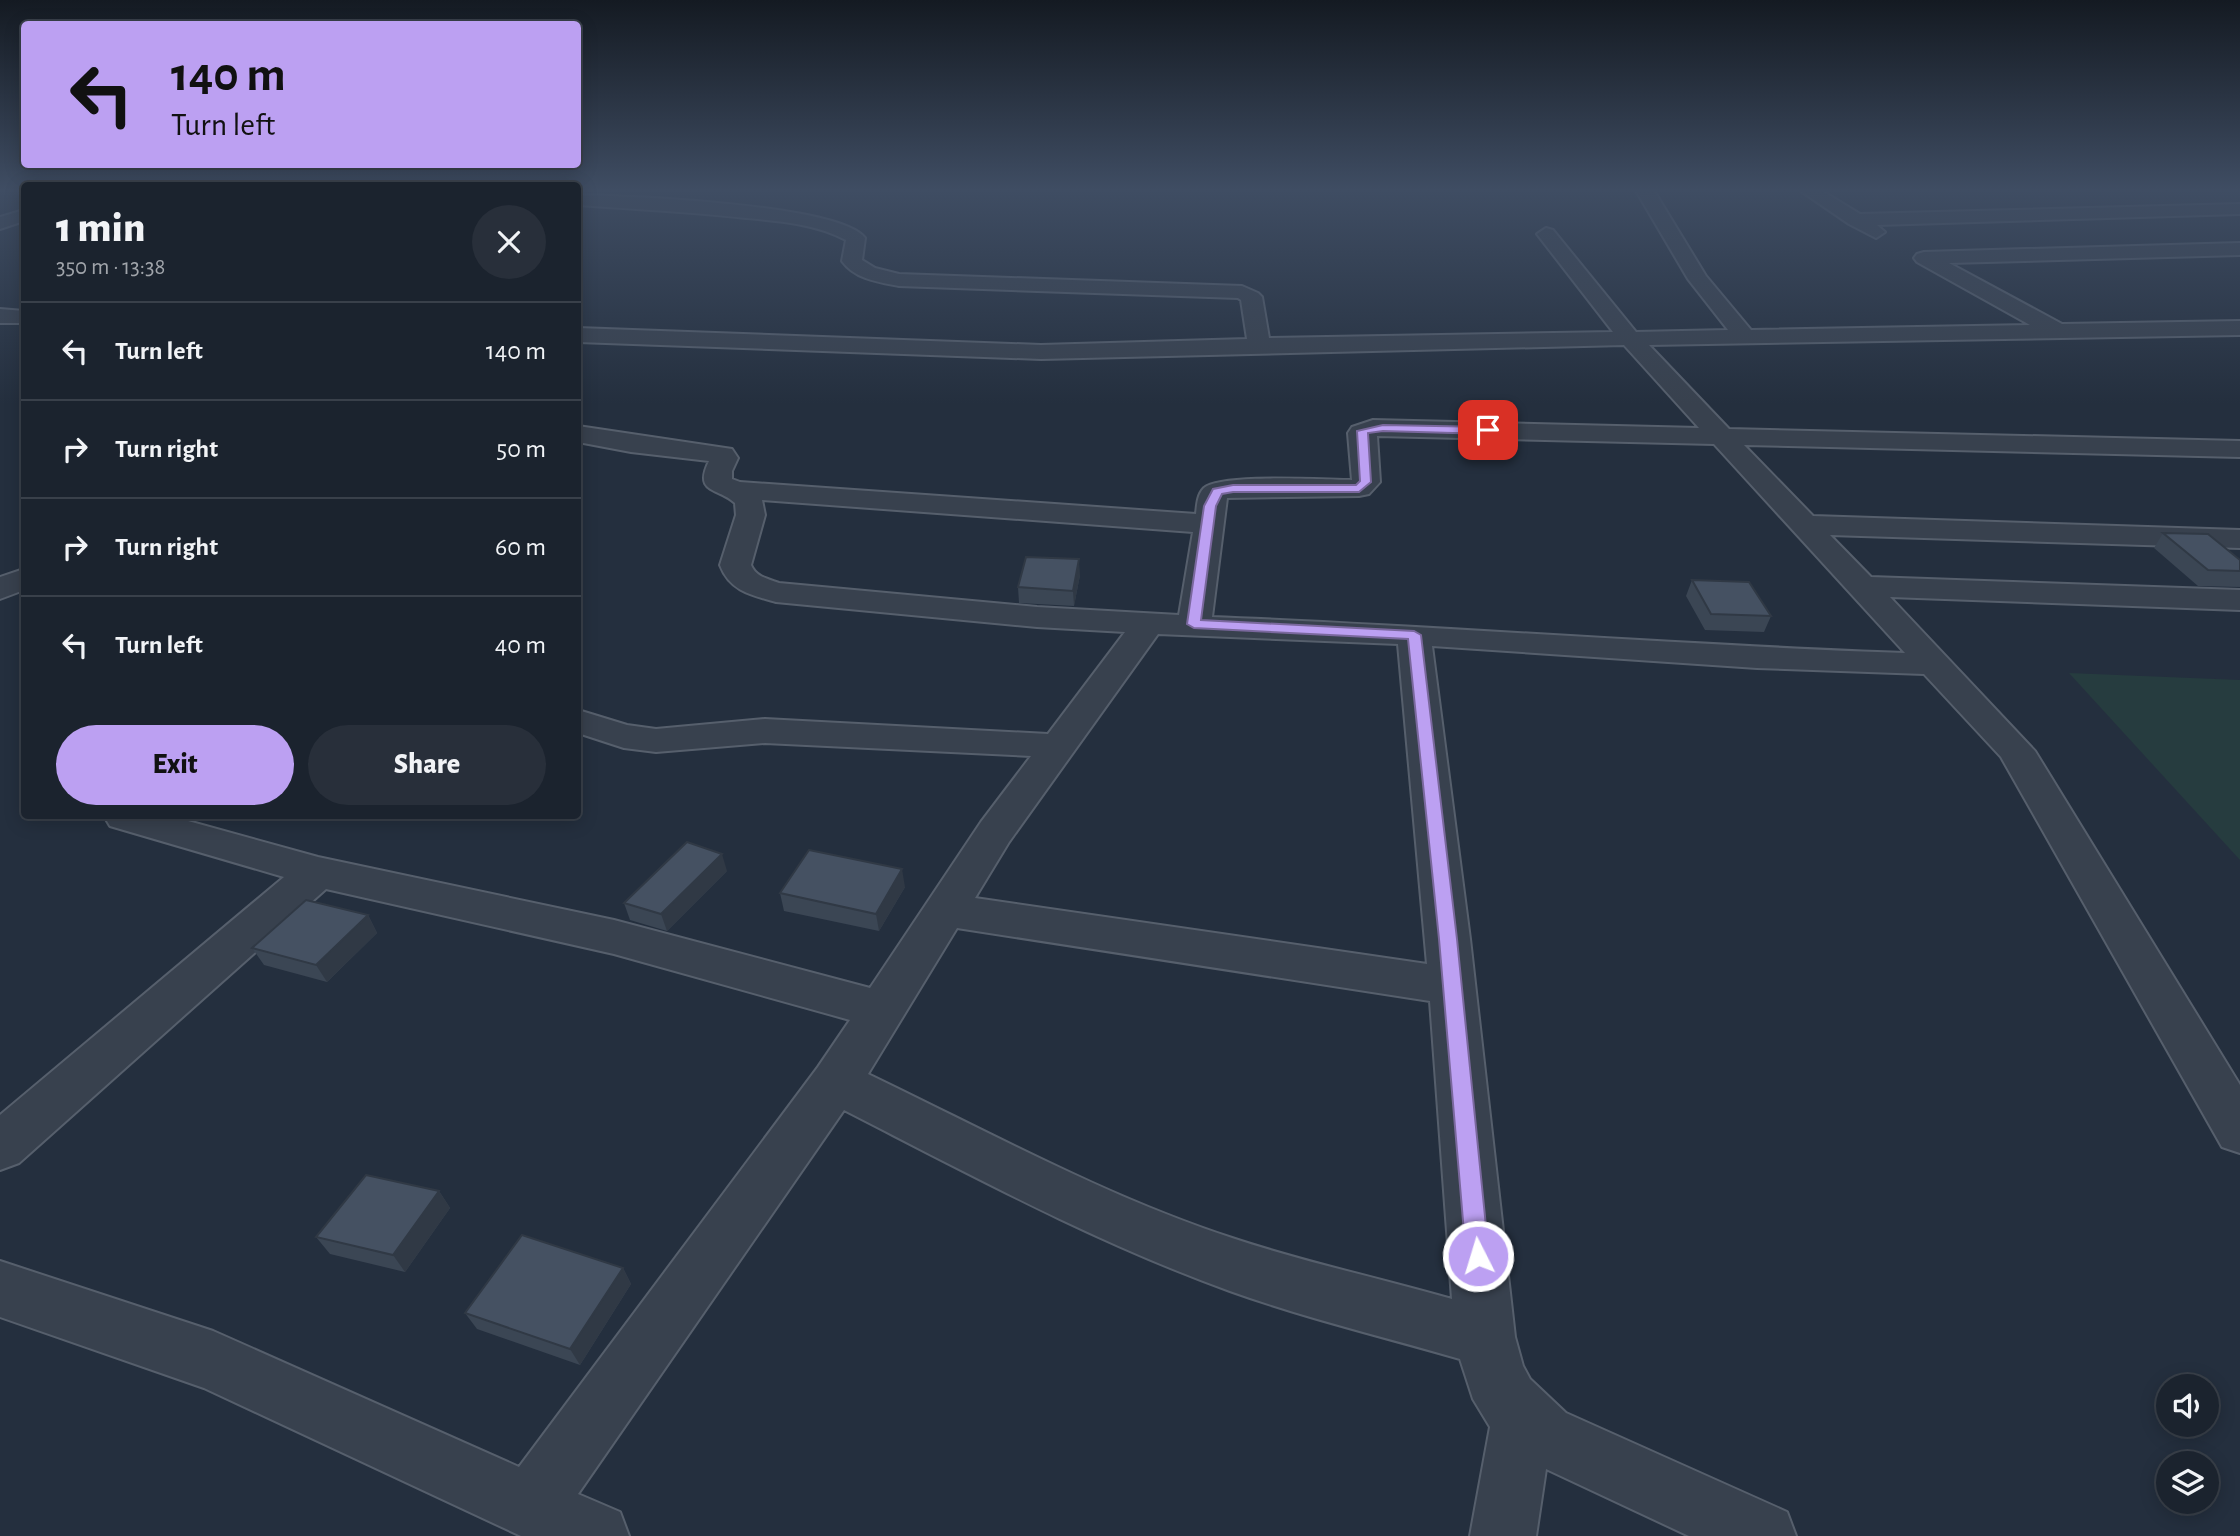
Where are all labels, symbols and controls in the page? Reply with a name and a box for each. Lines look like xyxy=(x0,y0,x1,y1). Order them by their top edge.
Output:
icon: left xyxy=(56,49,147,140)
text: 140 m xyxy=(171,51,286,100)
text: Turn left xyxy=(171,109,275,141)
button: close xyxy=(472,205,546,279)
text: 1 min xyxy=(56,207,145,249)
text: 350 m · 13:38 xyxy=(56,256,165,279)
icon: left xyxy=(56,332,94,370)
text: Turn left xyxy=(115,338,203,364)
text: 140 m xyxy=(486,338,546,364)
pin xyxy=(1458,400,1518,460)
icon: arrive xyxy=(1469,411,1507,449)
icon: right xyxy=(56,430,94,468)
text: Turn right xyxy=(115,436,218,462)
text: 50 m xyxy=(496,436,546,462)
icon: right xyxy=(56,528,94,566)
text: Turn right xyxy=(115,534,218,560)
text: 60 m xyxy=(495,534,546,560)
icon: left xyxy=(56,626,94,664)
text: Turn left xyxy=(115,632,203,658)
text: 40 m xyxy=(495,632,546,658)
button: Exit xyxy=(56,725,294,805)
button: Share xyxy=(308,725,546,805)
position arrow xyxy=(1441,1219,1515,1293)
map controls xyxy=(2156,1374,2219,1514)
button: sound xyxy=(2156,1374,2219,1437)
button: layers xyxy=(2156,1451,2219,1514)

